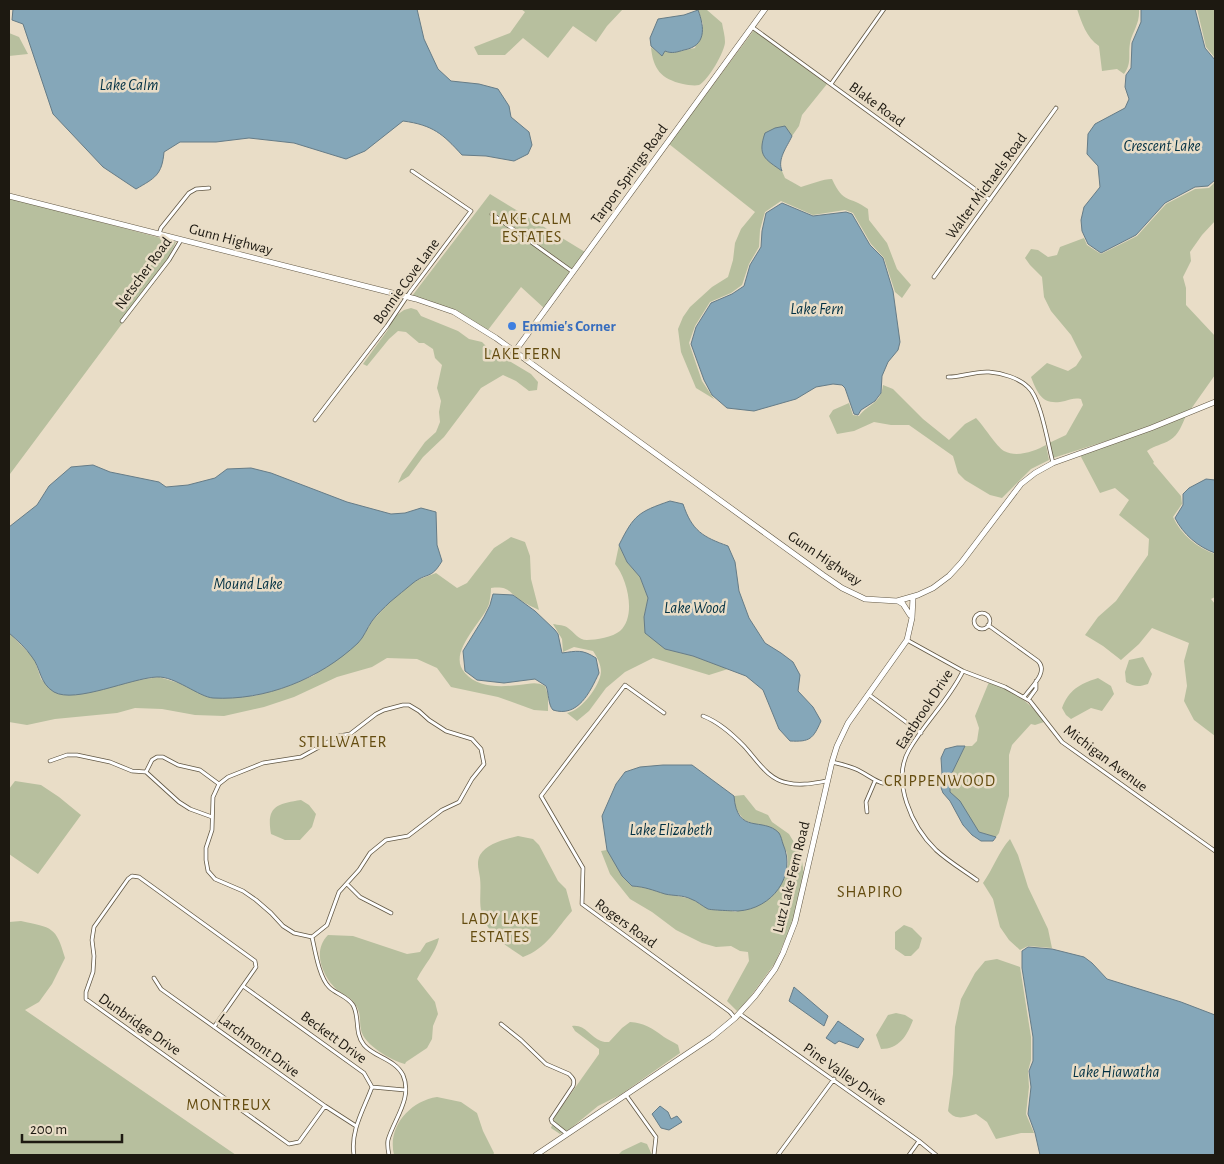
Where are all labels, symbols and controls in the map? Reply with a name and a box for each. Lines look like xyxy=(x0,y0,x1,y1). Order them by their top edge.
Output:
water label: Lake Calm xyxy=(99,77,159,93)
street label: Blake Road xyxy=(846,79,907,130)
street label: Tarpon Springs Road xyxy=(588,122,671,227)
street label: Walter Michaels Road xyxy=(943,131,1030,242)
water label: Crescent Lake xyxy=(1123,138,1201,154)
district label: LAKE CALM ESTATES xyxy=(492,211,572,245)
street label: Gunn Highway xyxy=(188,221,275,258)
street label: Netscher Road xyxy=(112,234,175,312)
street label: Bonnie Cove Lane xyxy=(371,236,442,327)
water label: Lake Fern xyxy=(790,301,844,317)
place label: Emmie's Corner xyxy=(522,319,616,334)
marker: Emmie's Corner xyxy=(506,320,518,332)
district label: LAKE FERN xyxy=(484,346,562,362)
street label: Gunn Highway xyxy=(785,528,865,589)
water label: Mound Lake xyxy=(213,576,283,592)
water label: Lake Wood xyxy=(664,600,726,616)
street label: Eastbrook Drive xyxy=(893,667,956,752)
street label: Michigan Avenue xyxy=(1061,722,1150,795)
district label: STILLWATER xyxy=(299,734,387,750)
district label: CRIPPENWOOD xyxy=(884,773,996,789)
street label: Lutz Lake Fern Road xyxy=(770,820,813,934)
water label: Lake Elizabeth xyxy=(629,822,713,838)
district label: SHAPIRO xyxy=(837,884,903,900)
street label: Rogers Road xyxy=(592,896,659,951)
district label: LADY LAKE ESTATES xyxy=(461,911,539,945)
street label: Dunbridge Drive xyxy=(96,991,184,1058)
street label: Beckett Drive xyxy=(298,1009,369,1066)
street label: Larchmont Drive xyxy=(215,1011,302,1080)
street label: Pine Valley Drive xyxy=(800,1040,889,1109)
water label: Lake Hiawatha xyxy=(1072,1064,1160,1080)
district label: MONTREUX xyxy=(186,1097,272,1113)
scale bar xyxy=(22,1112,122,1144)
text: 200 m xyxy=(30,1122,67,1137)

